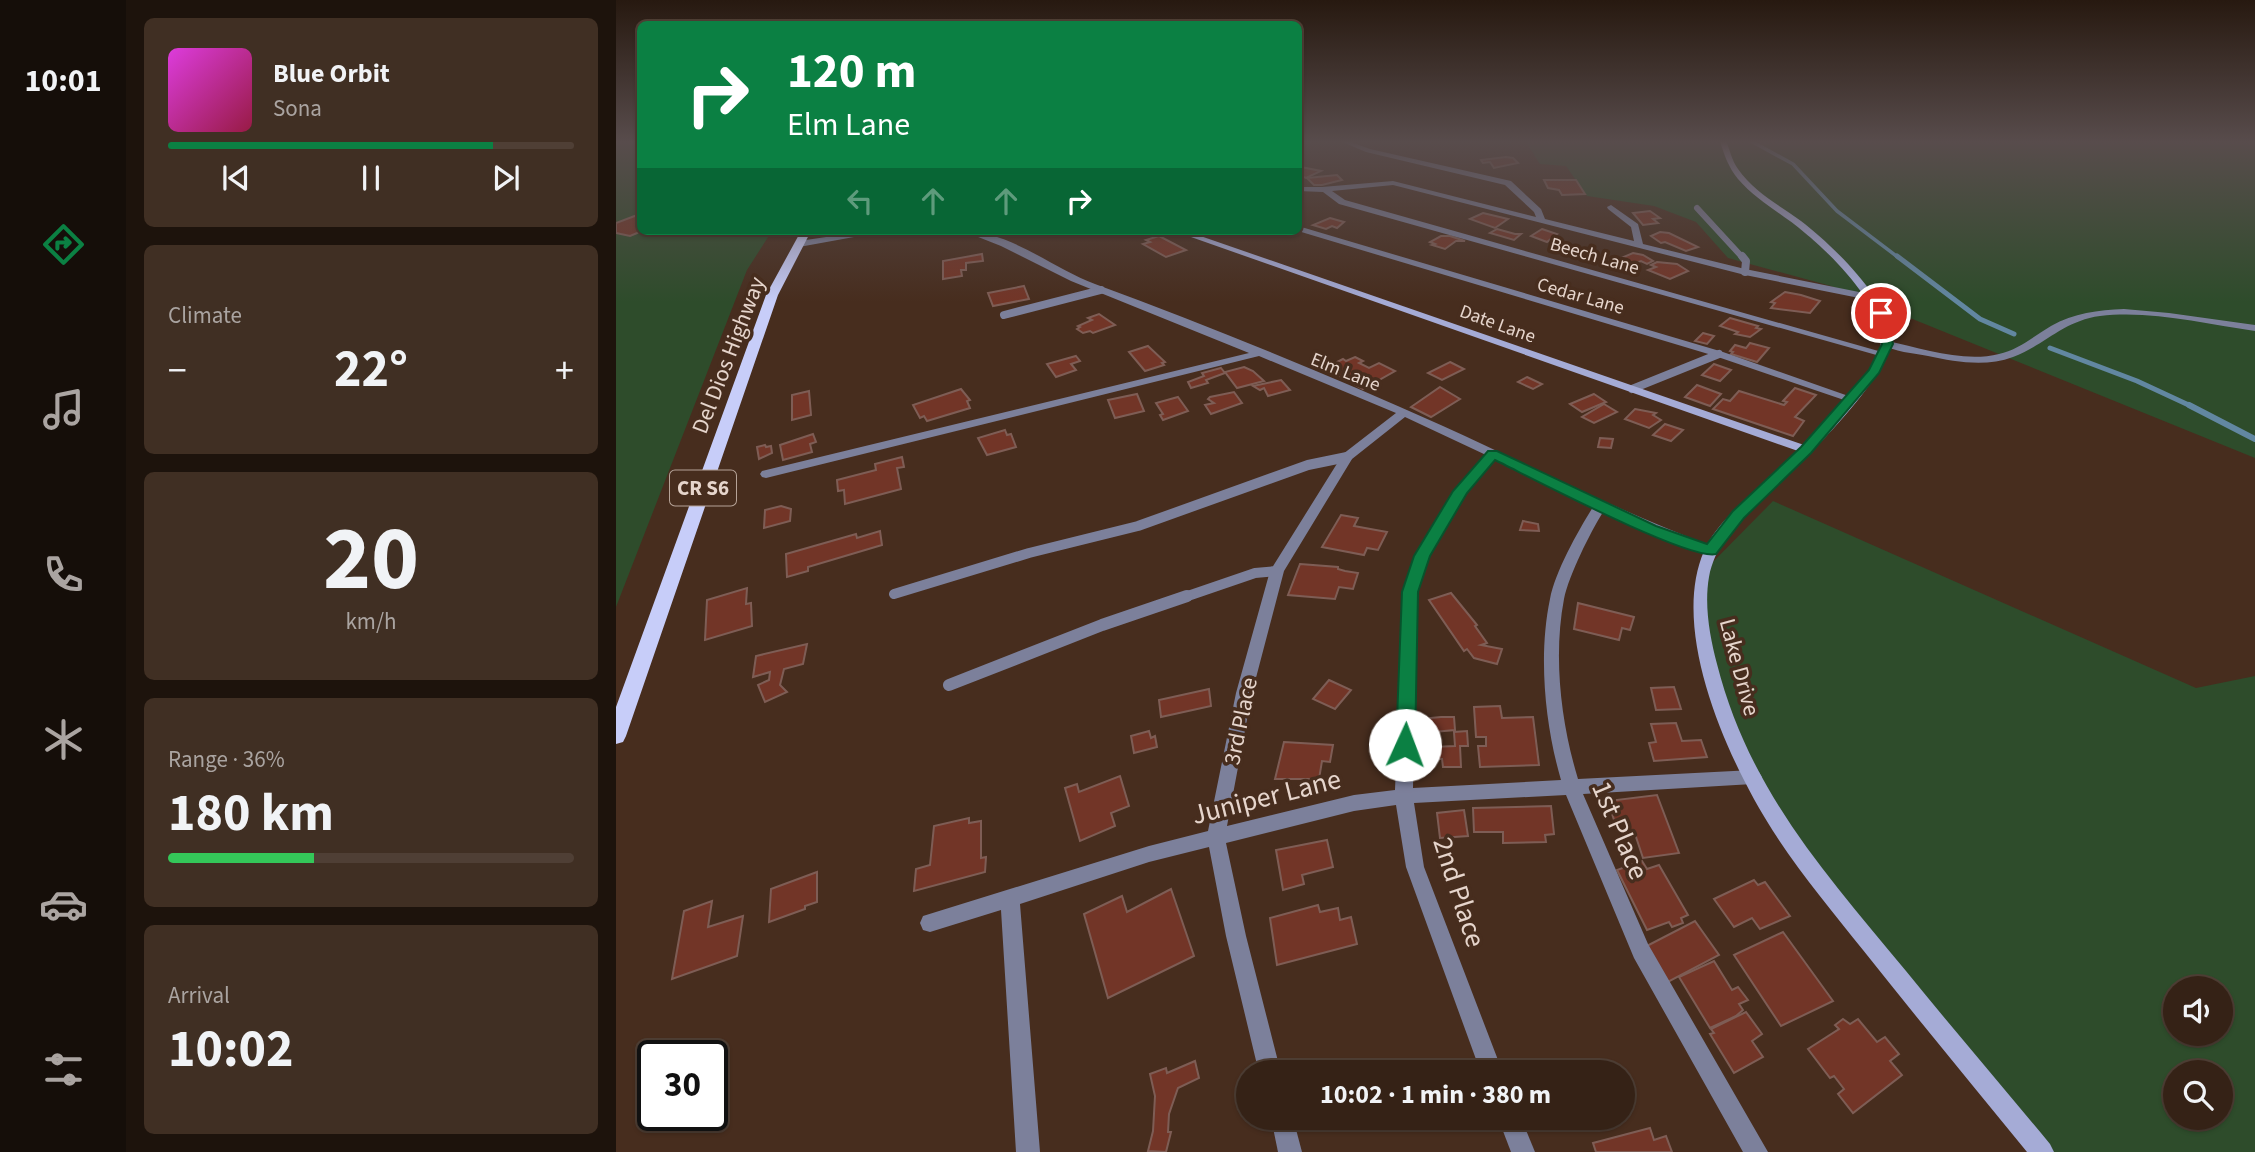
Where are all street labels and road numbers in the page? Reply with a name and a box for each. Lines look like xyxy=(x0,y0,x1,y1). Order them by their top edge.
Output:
street label: Beech Lane xyxy=(1547,231,1642,282)
street label: Cedar Lane xyxy=(1534,271,1627,322)
street label: Del Dios Highway xyxy=(683,272,774,439)
street label: Date Lane xyxy=(1456,298,1539,351)
street label: Elm Lane xyxy=(1307,346,1384,399)
road number: CR S6 xyxy=(670,470,736,505)
street label: Lake Drive xyxy=(1711,615,1768,720)
street label: 3rd Place xyxy=(1215,674,1266,768)
street label: Juniper Lane xyxy=(1187,759,1345,835)
street label: 1st Place xyxy=(1581,775,1659,886)
street label: 2nd Place xyxy=(1422,832,1496,952)

